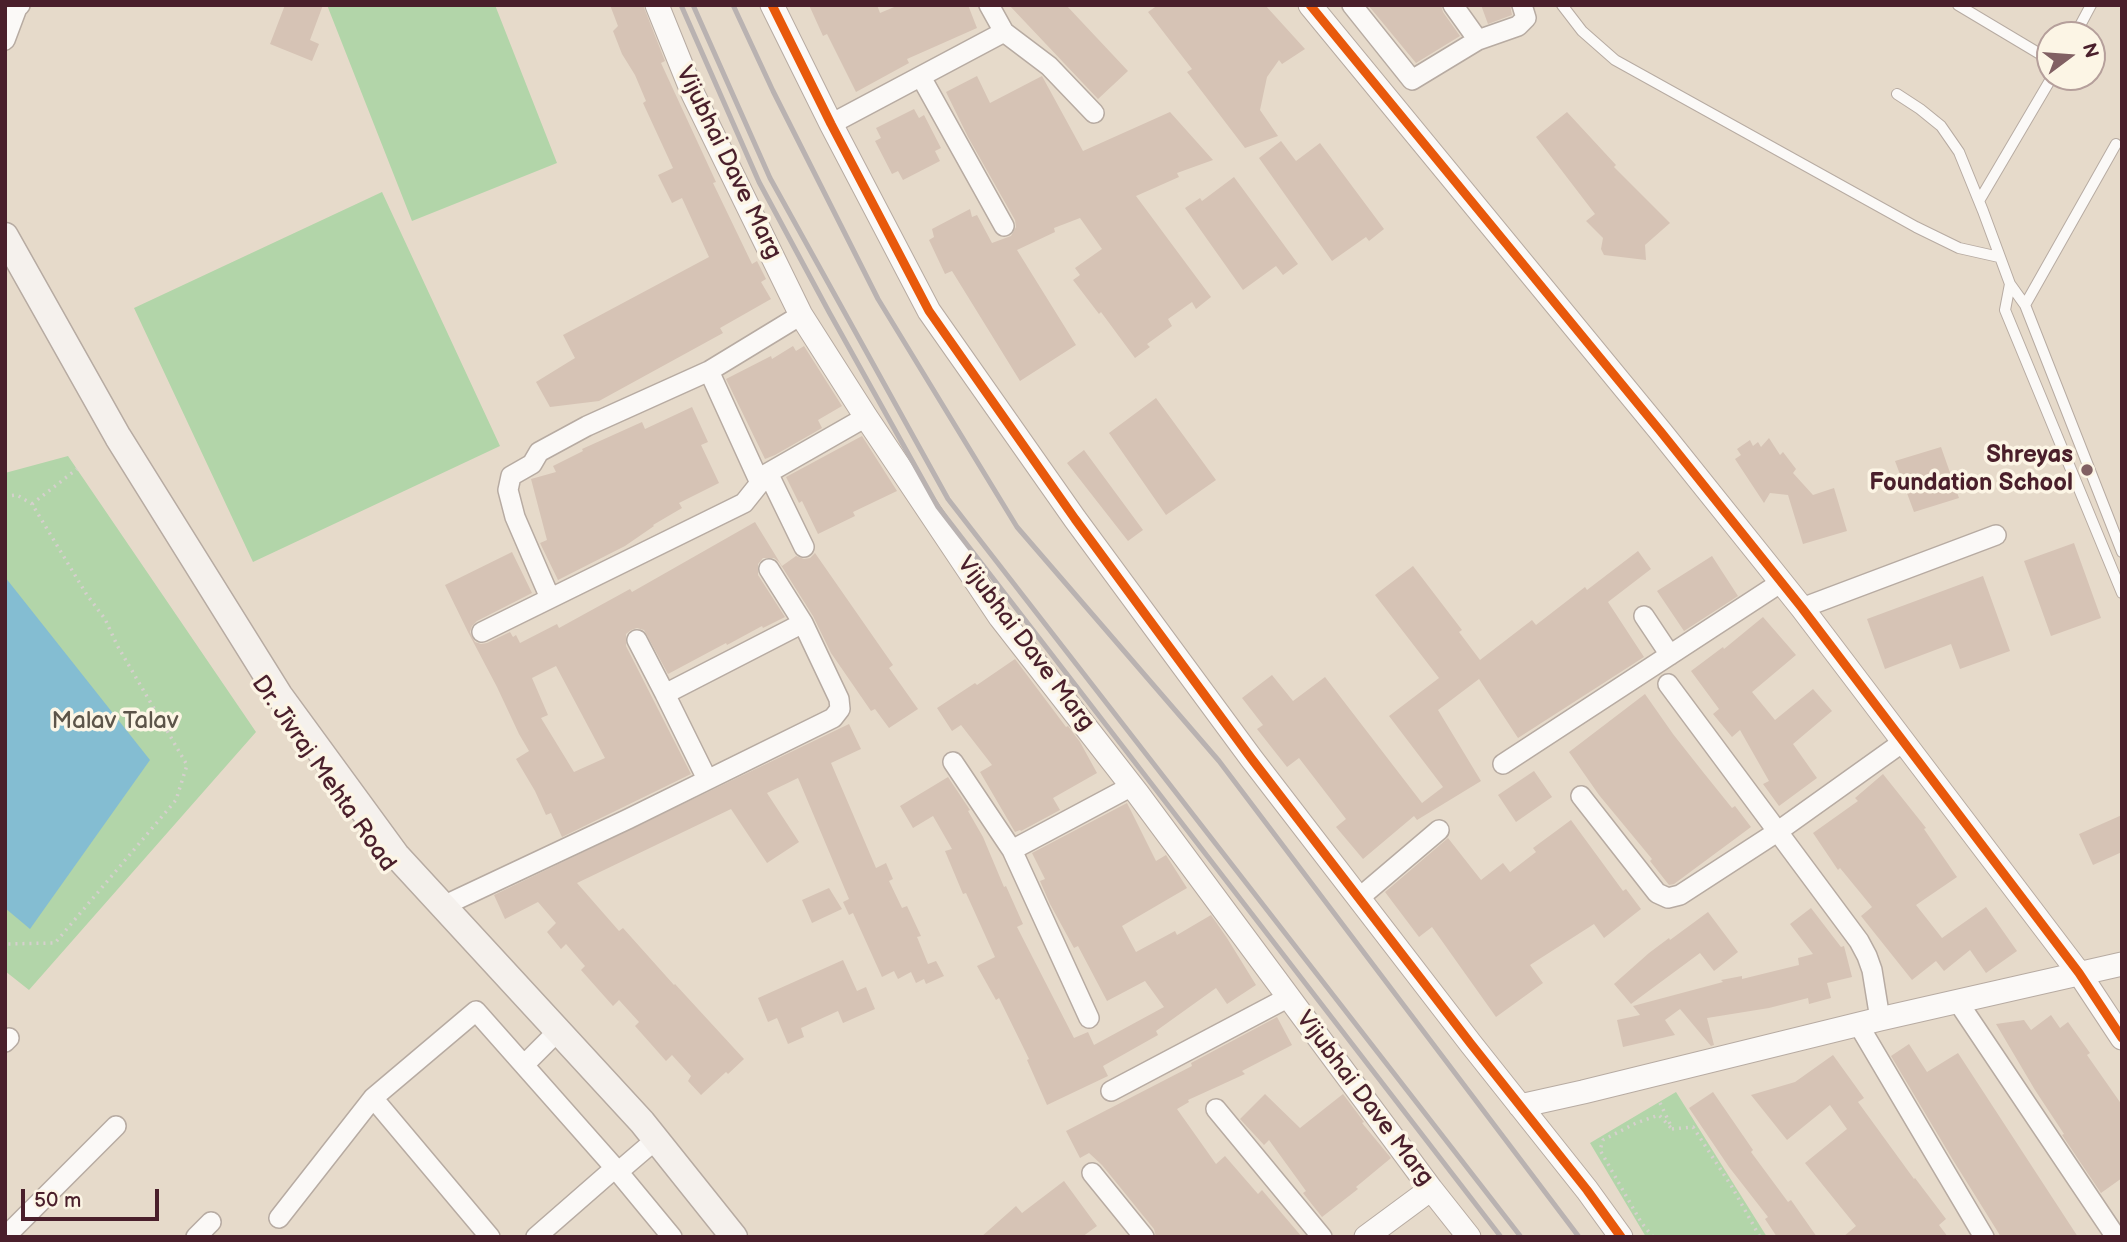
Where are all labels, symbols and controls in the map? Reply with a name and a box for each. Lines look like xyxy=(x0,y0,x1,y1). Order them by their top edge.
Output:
north arrow xyxy=(2036,21,2106,91)
text: N xyxy=(2077,41,2103,61)
street label: Vijubhai Dave Marg xyxy=(669,62,787,264)
place label: Shreyas Foundation School xyxy=(1869,442,2073,498)
marker: Shreyas Foundation School xyxy=(2079,462,2095,478)
street label: Vijubhai Dave Marg xyxy=(950,551,1100,737)
street label: Dr. Jivraj Mehta Road xyxy=(245,671,401,877)
park label: Malav Talav xyxy=(52,708,178,736)
street label: Vijubhai Dave Marg xyxy=(1289,1006,1439,1192)
scale bar xyxy=(24,1176,163,1220)
text: 50 m xyxy=(34,1188,81,1213)

